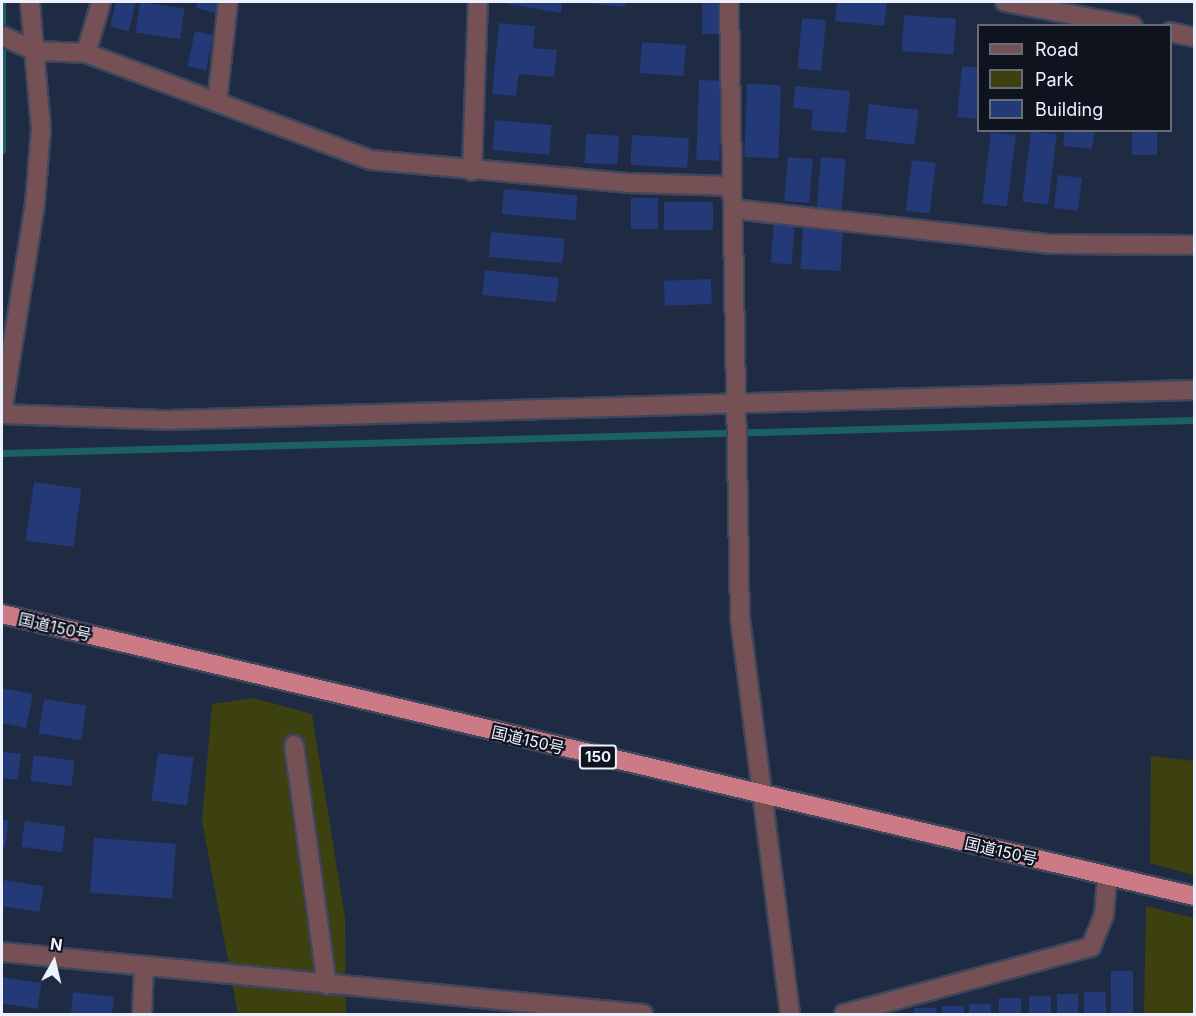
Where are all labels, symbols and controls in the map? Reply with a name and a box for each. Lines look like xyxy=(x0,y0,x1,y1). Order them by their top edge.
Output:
legend xyxy=(977,24,1172,132)
text: Road xyxy=(1035,39,1078,60)
text: Park xyxy=(1035,69,1074,90)
text: Building xyxy=(1035,99,1103,120)
street label: 国道150号 xyxy=(17,609,93,645)
street label: 国道150号 xyxy=(490,722,566,758)
road number: 150 xyxy=(578,745,618,769)
street label: 国道150号 xyxy=(963,833,1039,869)
north arrow xyxy=(24,932,84,992)
text: N xyxy=(49,933,64,955)

